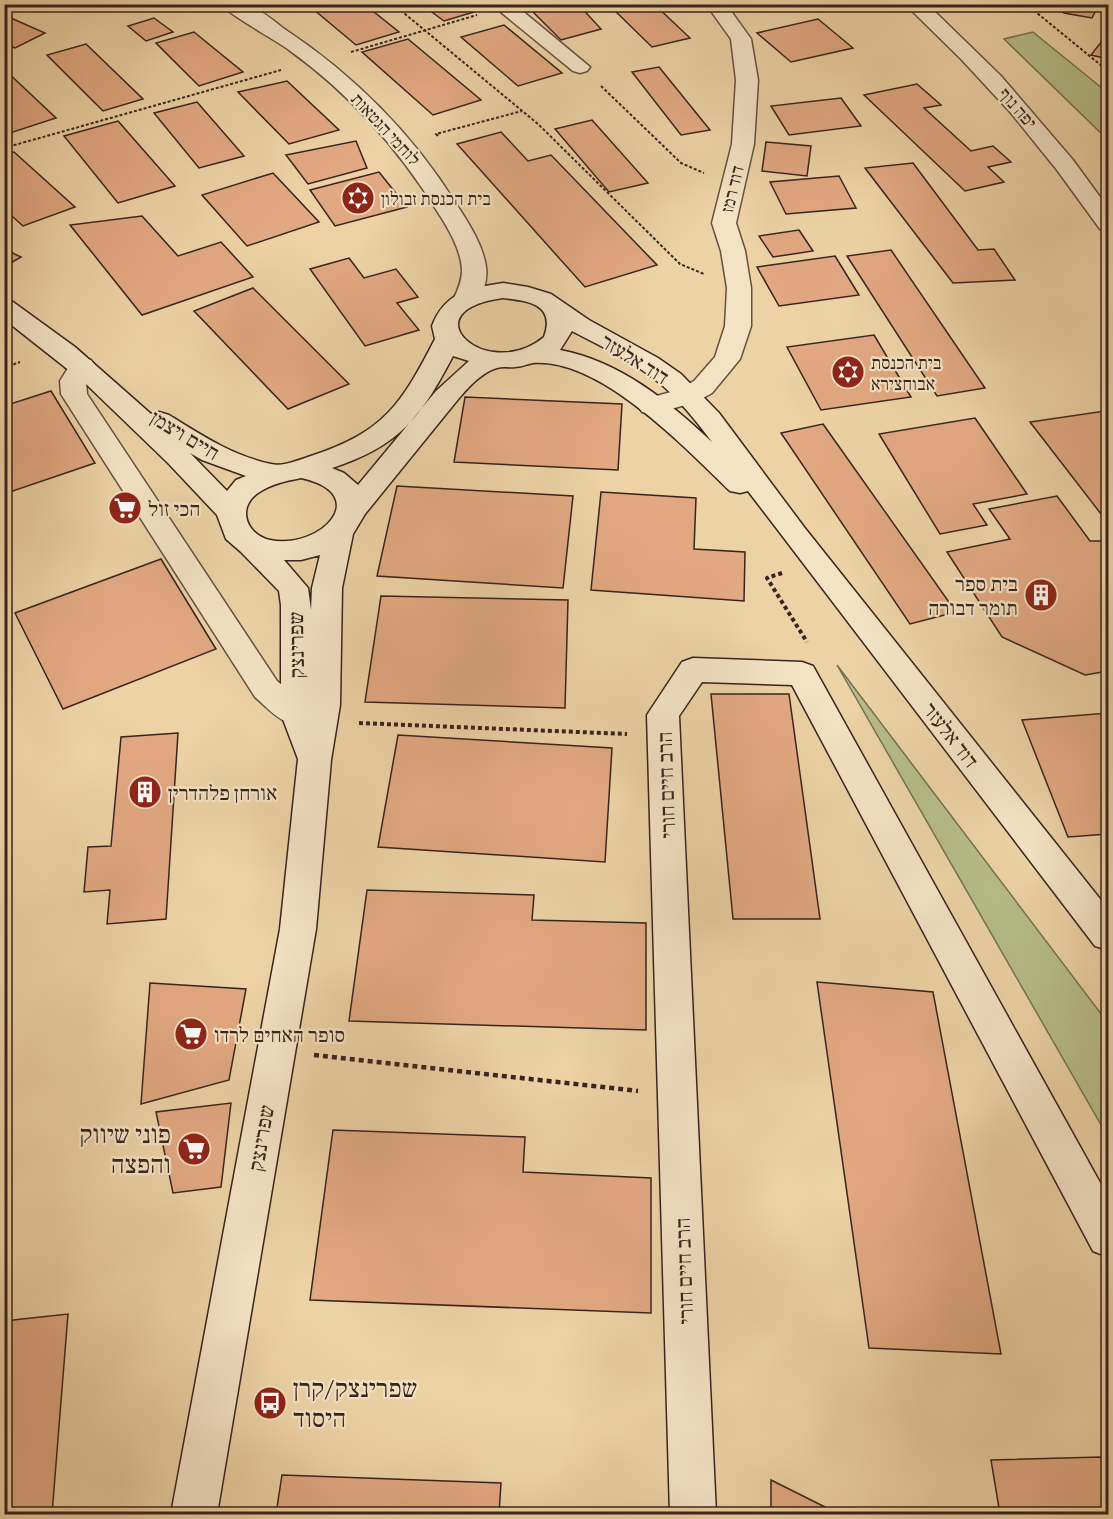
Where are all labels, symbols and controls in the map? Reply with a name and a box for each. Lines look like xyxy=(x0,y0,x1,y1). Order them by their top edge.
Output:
street label: יפה נוף xyxy=(994,83,1042,133)
street label: לוחמי הגטאות xyxy=(346,88,426,170)
street label: דוד רמז xyxy=(715,163,749,215)
synagogue icon: בית הכנסת זבולון xyxy=(340,180,376,216)
place label: בית הכנסת זבולון xyxy=(381,187,491,210)
street label: דוד אלעזר xyxy=(596,328,674,390)
place label: בית הכנסת אבוחצירא xyxy=(871,351,942,395)
synagogue icon: בית הכנסת אבוחצירא xyxy=(830,354,866,390)
street label: חיים ויצמן xyxy=(145,404,225,466)
supermarket icon: הכי זול xyxy=(107,490,143,526)
place label: הכי זול xyxy=(148,495,200,522)
place label: בית ספר תומר דבורה xyxy=(928,570,1018,621)
building icon: בית ספר תומר דבורה xyxy=(1023,577,1059,613)
street label: שפרינצק xyxy=(282,611,310,679)
street label: דוד אלעזר xyxy=(917,697,985,773)
street label: הרב חיים חורי xyxy=(651,731,681,839)
building icon: אורחן פלהדרין xyxy=(127,774,163,810)
place label: אורחן פלהדרין xyxy=(168,779,277,806)
supermarket icon: סופר האחים לרדו xyxy=(173,1016,209,1052)
place label: סופר האחים לרדו xyxy=(214,1021,345,1048)
street label: שפרינצק xyxy=(242,1103,280,1173)
place label: פוני שיווק והפצה xyxy=(80,1117,171,1181)
supermarket icon: פוני שיווק והפצה xyxy=(176,1131,212,1167)
street label: הרב חיים חורי xyxy=(669,1217,699,1325)
place label: שפרינצק/קרן היסוד xyxy=(293,1371,418,1435)
bus stop icon: שפרינצק/קרן היסוד xyxy=(252,1385,288,1421)

